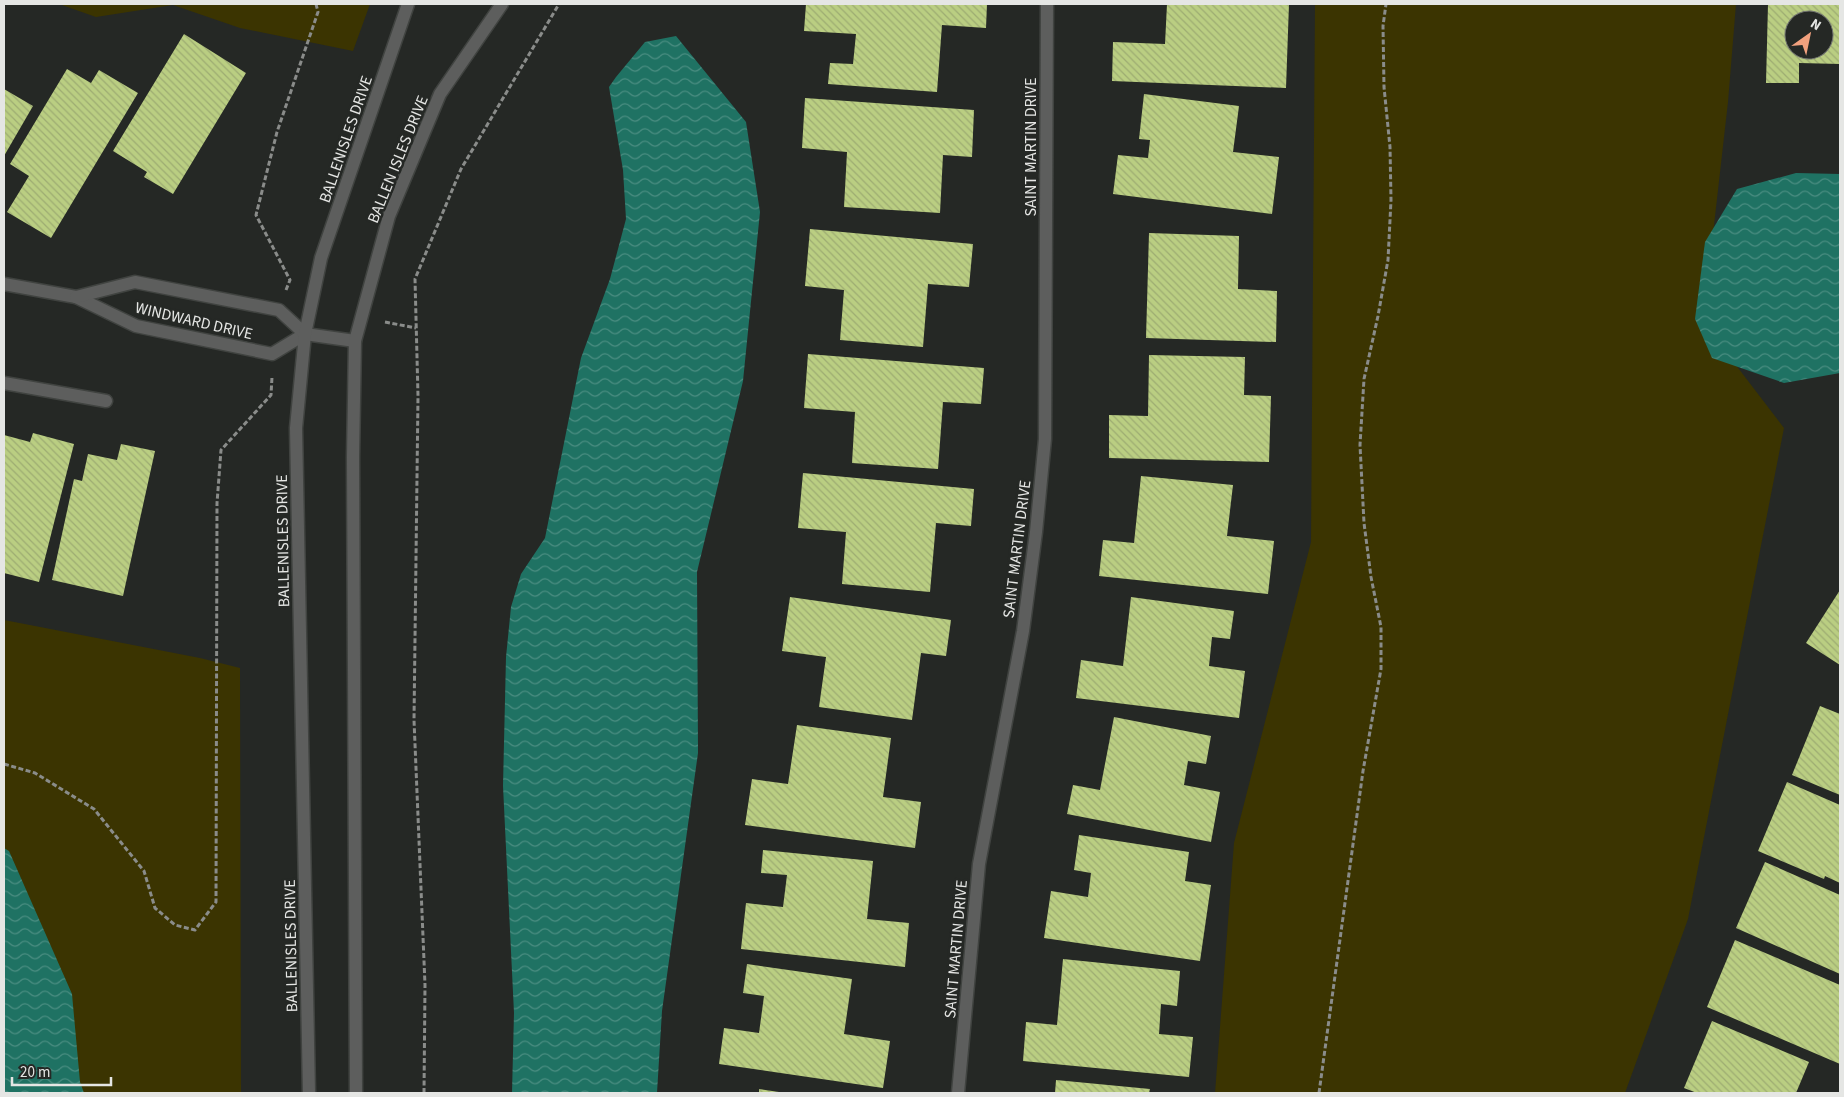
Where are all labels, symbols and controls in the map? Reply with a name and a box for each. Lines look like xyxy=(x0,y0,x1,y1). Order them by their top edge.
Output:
north arrow xyxy=(1784,10,1834,60)
text: N xyxy=(1806,14,1825,36)
street label: BALLENISLES DRIVE xyxy=(314,73,378,206)
street label: SAINT MARTIN DRIVE xyxy=(1020,78,1042,216)
street label: BALLEN ISLES DRIVE xyxy=(362,92,434,227)
street label: WINDWARD DRIVE xyxy=(133,297,255,345)
street label: BALLENISLES DRIVE xyxy=(271,474,295,608)
street label: SAINT MARTIN DRIVE xyxy=(998,479,1036,619)
street label: BALLENISLES DRIVE xyxy=(279,879,303,1013)
street label: SAINT MARTIN DRIVE xyxy=(939,879,973,1019)
scale bar xyxy=(12,1054,111,1086)
text: 20 m xyxy=(20,1062,50,1083)

